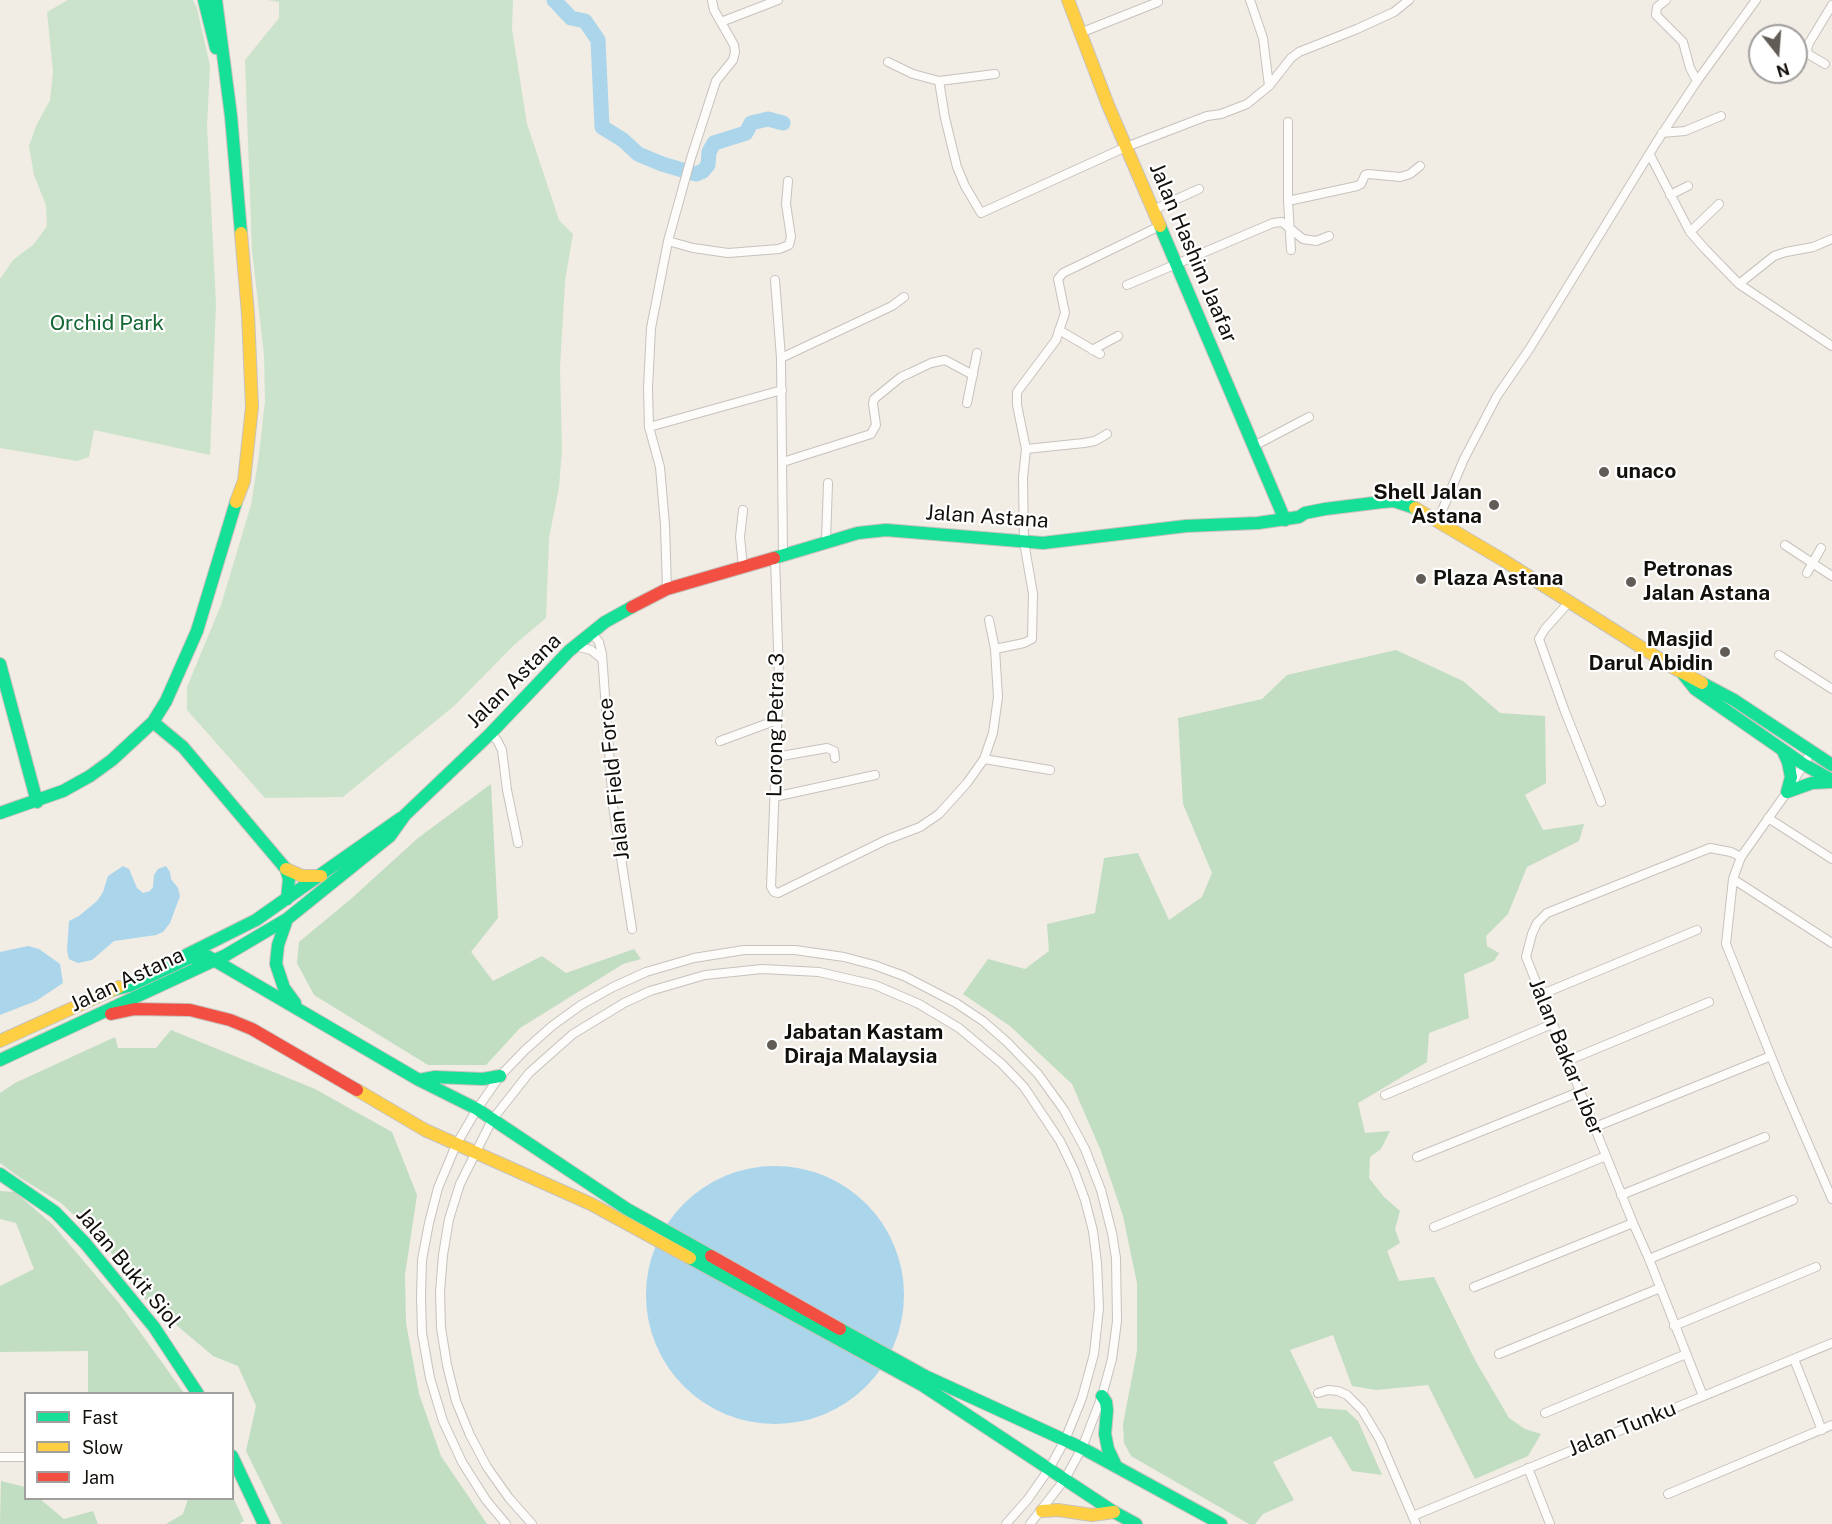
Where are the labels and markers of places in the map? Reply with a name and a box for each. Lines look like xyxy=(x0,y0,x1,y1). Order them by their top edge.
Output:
place label: unaco xyxy=(1616,459,1676,485)
marker: unaco xyxy=(1597,465,1611,479)
place label: Shell Jalan Astana xyxy=(1373,480,1482,530)
marker: Shell Jalan Astana xyxy=(1487,498,1501,512)
place label: Petronas Jalan Astana xyxy=(1643,557,1770,607)
place label: Plaza Astana xyxy=(1433,566,1563,592)
marker: Plaza Astana xyxy=(1414,572,1428,586)
marker: Petronas Jalan Astana xyxy=(1624,575,1638,589)
place label: Masjid Darul Abidin xyxy=(1589,627,1713,677)
marker: Masjid Darul Abidin xyxy=(1718,645,1732,659)
place label: Jabatan Kastam Diraja Malaysia xyxy=(784,1020,943,1070)
marker: Jabatan Kastam Diraja Malaysia xyxy=(765,1038,779,1052)

